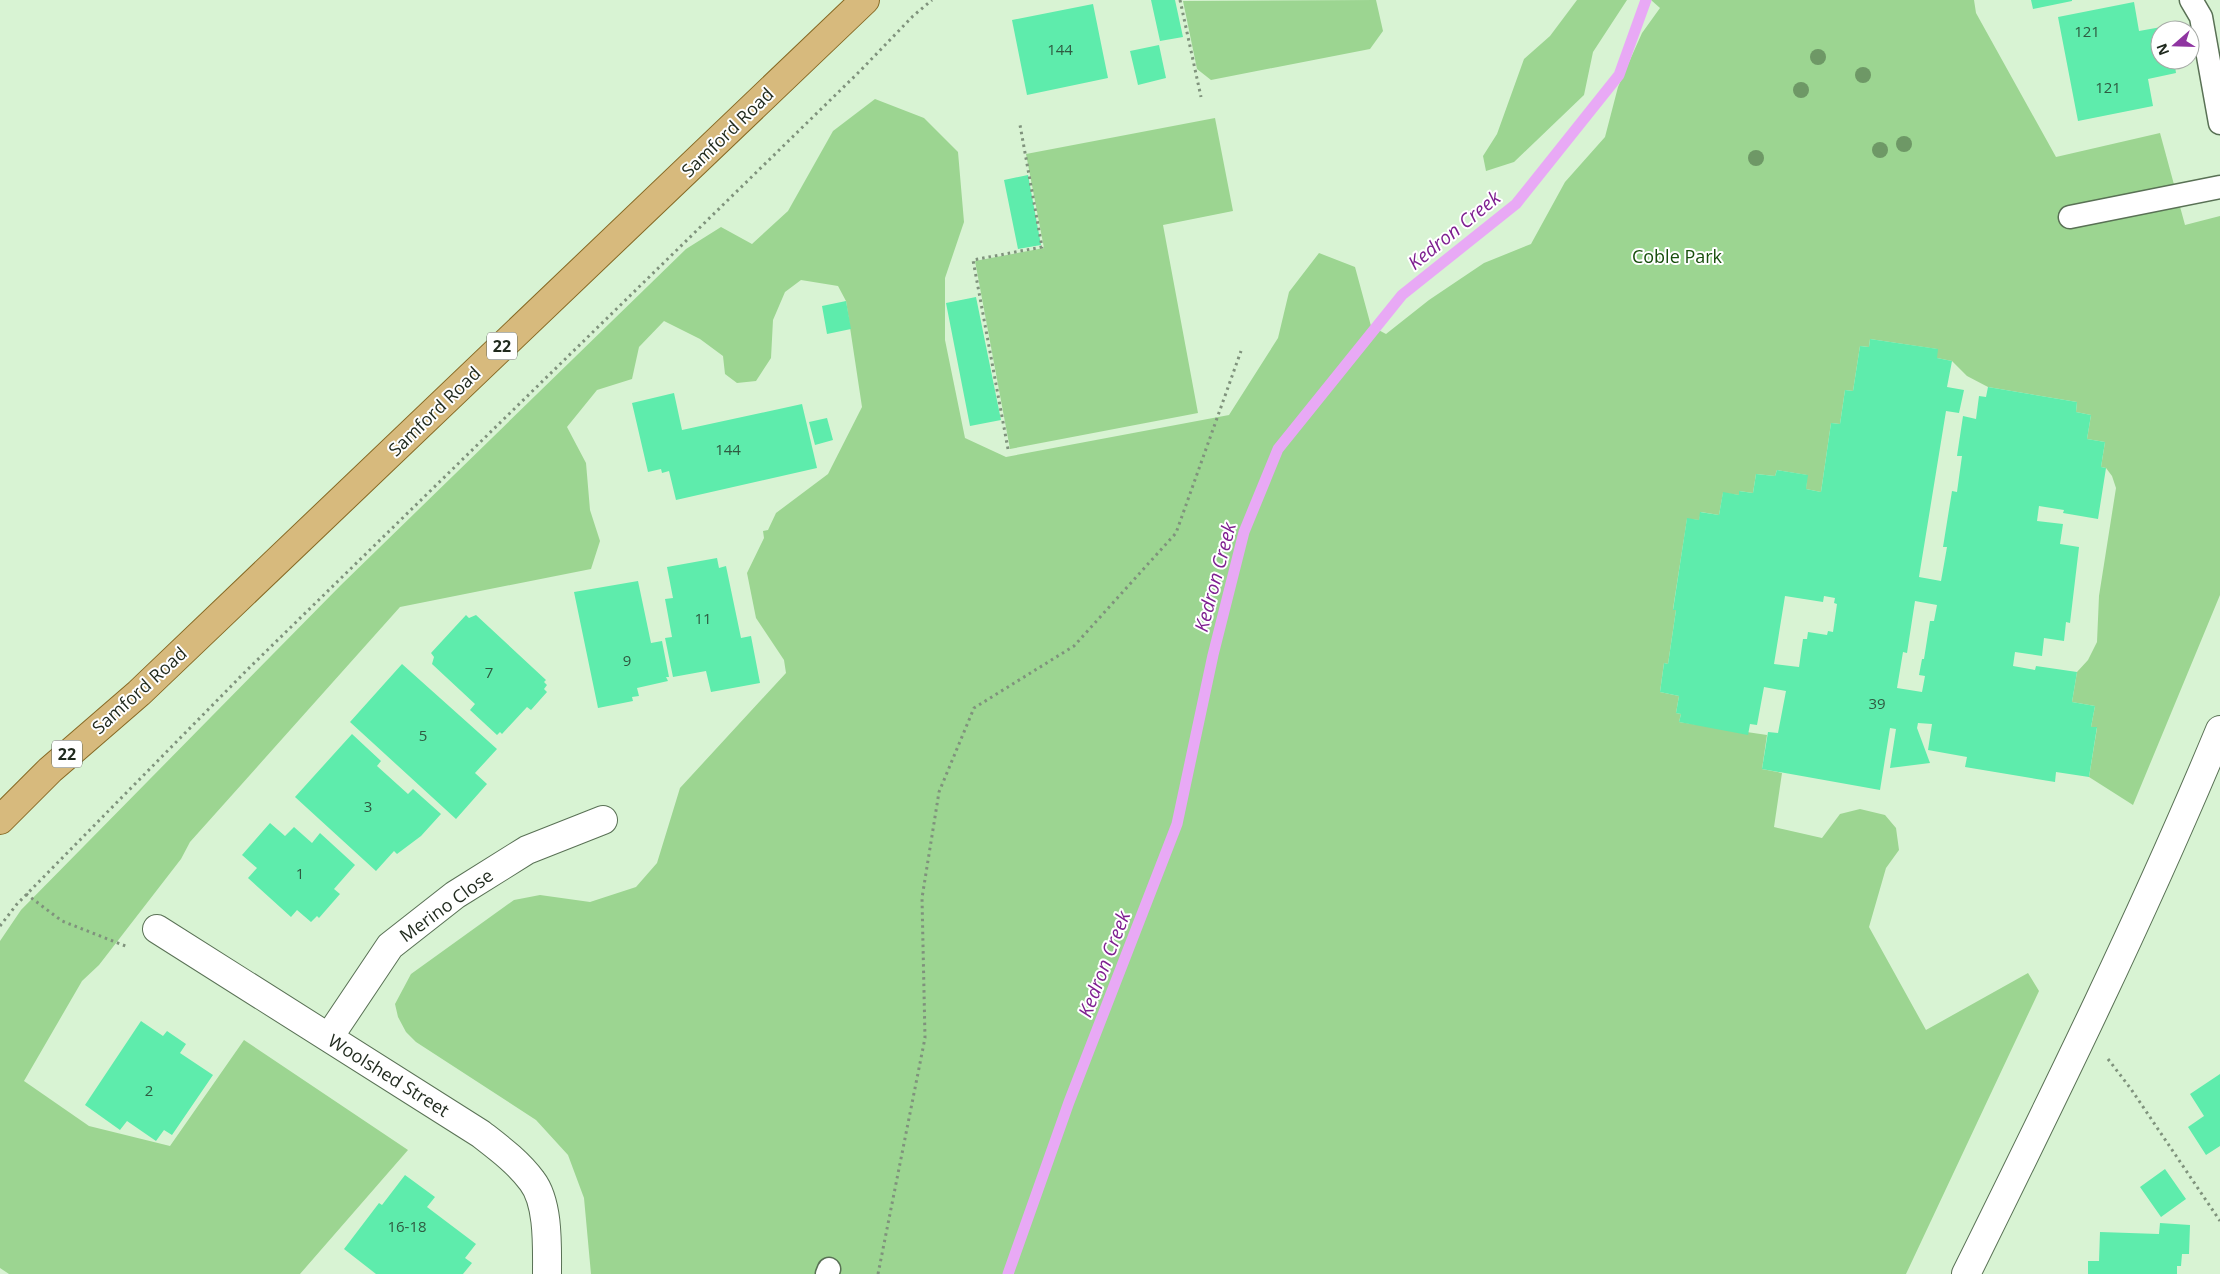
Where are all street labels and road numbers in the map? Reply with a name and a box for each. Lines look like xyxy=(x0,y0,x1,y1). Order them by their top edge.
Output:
street label: Samford Road xyxy=(676,82,778,182)
road number: 22 xyxy=(487,332,517,360)
street label: Samford Road xyxy=(383,361,485,461)
street label: Samford Road xyxy=(87,641,191,739)
road number: 22 xyxy=(52,741,82,768)
street label: Merino Close xyxy=(394,863,498,947)
street label: Woolshed Street xyxy=(324,1028,454,1122)

